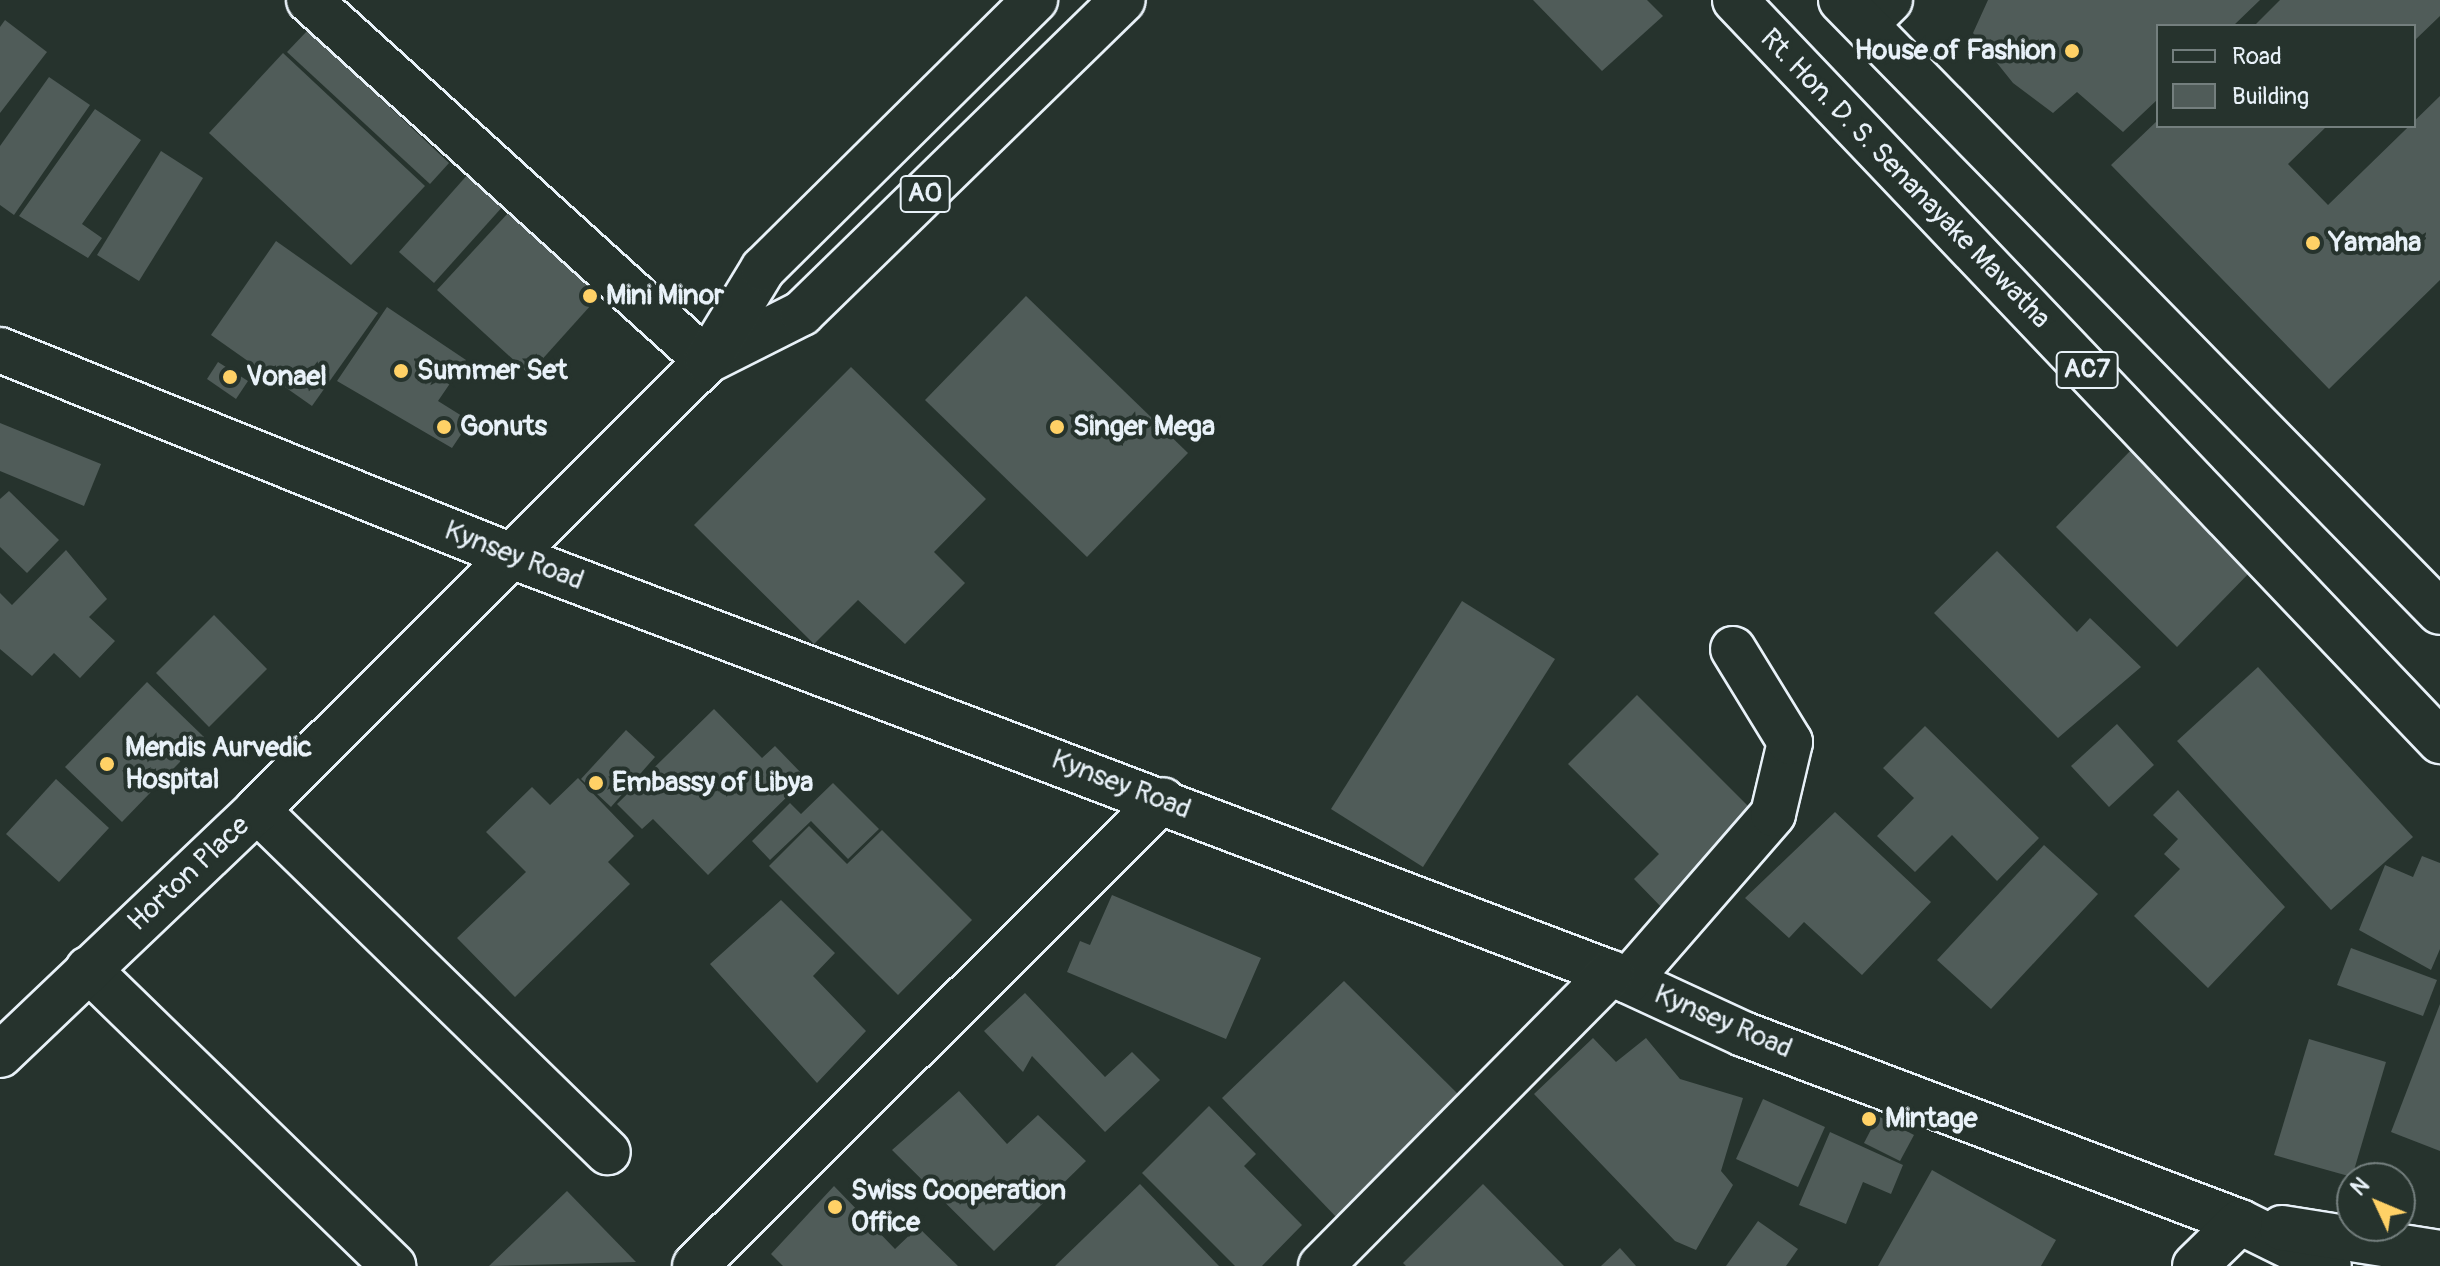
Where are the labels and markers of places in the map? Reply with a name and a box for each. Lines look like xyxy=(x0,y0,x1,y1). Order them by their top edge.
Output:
place label: House of Fashion xyxy=(1855,34,2056,68)
marker: House of Fashion xyxy=(2063,42,2081,60)
place label: Yamaha xyxy=(2329,226,2421,260)
marker: Yamaha xyxy=(2304,234,2322,252)
place label: Mini Minor xyxy=(606,279,724,313)
marker: Mini Minor xyxy=(581,287,599,305)
place label: Summer Set xyxy=(417,354,568,388)
place label: Vonael xyxy=(246,360,327,394)
marker: Summer Set xyxy=(392,362,410,380)
marker: Vonael xyxy=(221,368,239,386)
place label: Gonuts xyxy=(460,410,547,444)
place label: Singer Mega xyxy=(1073,410,1215,444)
marker: Gonuts xyxy=(435,418,453,436)
marker: Singer Mega xyxy=(1048,418,1066,436)
place label: Mendis Aurvedic Hospital xyxy=(125,731,312,797)
marker: Mendis Aurvedic Hospital xyxy=(96,753,118,775)
place label: Embassy of Libya xyxy=(612,766,813,800)
marker: Embassy of Libya xyxy=(587,774,605,792)
place label: Mintage xyxy=(1885,1102,1978,1136)
marker: Mintage xyxy=(1860,1110,1878,1128)
place label: Swiss Cooperation Office xyxy=(851,1174,1066,1240)
marker: Swiss Cooperation Office xyxy=(826,1198,844,1216)

